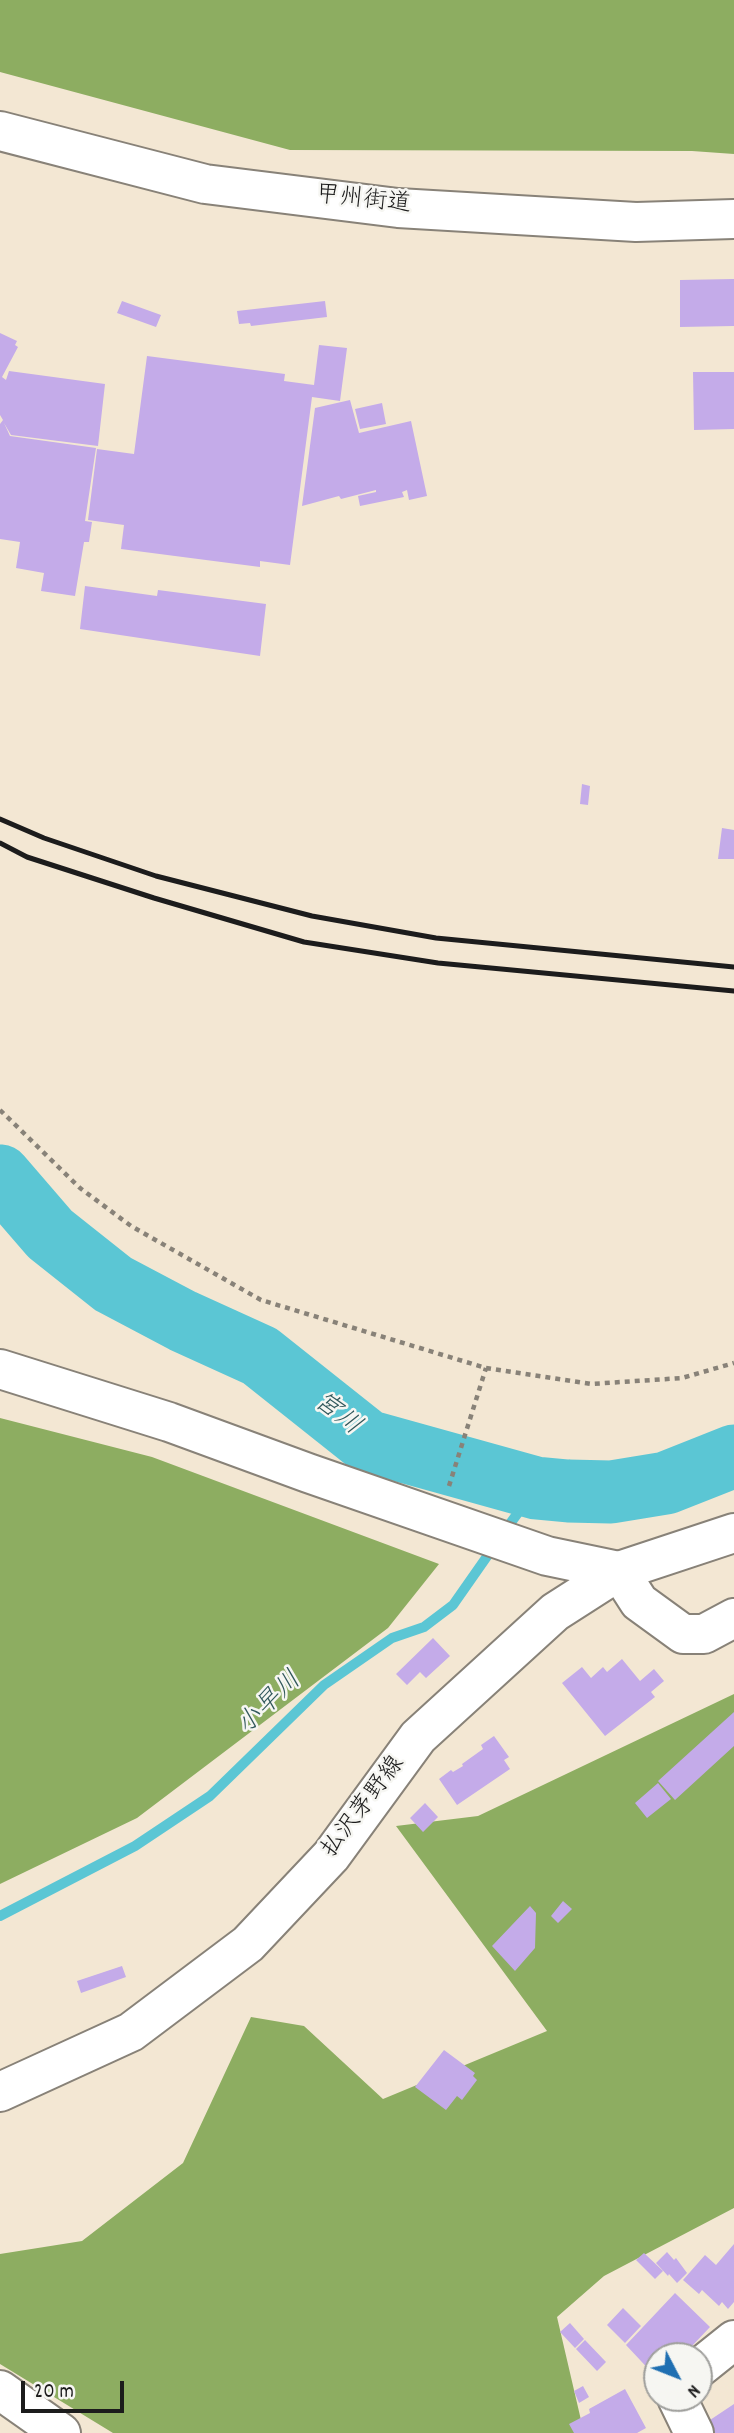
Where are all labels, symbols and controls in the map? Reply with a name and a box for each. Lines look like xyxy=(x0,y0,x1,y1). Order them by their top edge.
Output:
street label: 甲州街道 xyxy=(314,183,412,221)
water label: 宮川 xyxy=(306,1388,366,1444)
water label: 小早川 xyxy=(232,1667,310,1743)
street label: 払沢茅野線 xyxy=(317,1751,413,1865)
north arrow xyxy=(643,2342,713,2412)
scale bar xyxy=(24,2366,128,2410)
text: 20 m xyxy=(34,2378,74,2408)
text: N xyxy=(679,2378,706,2403)

